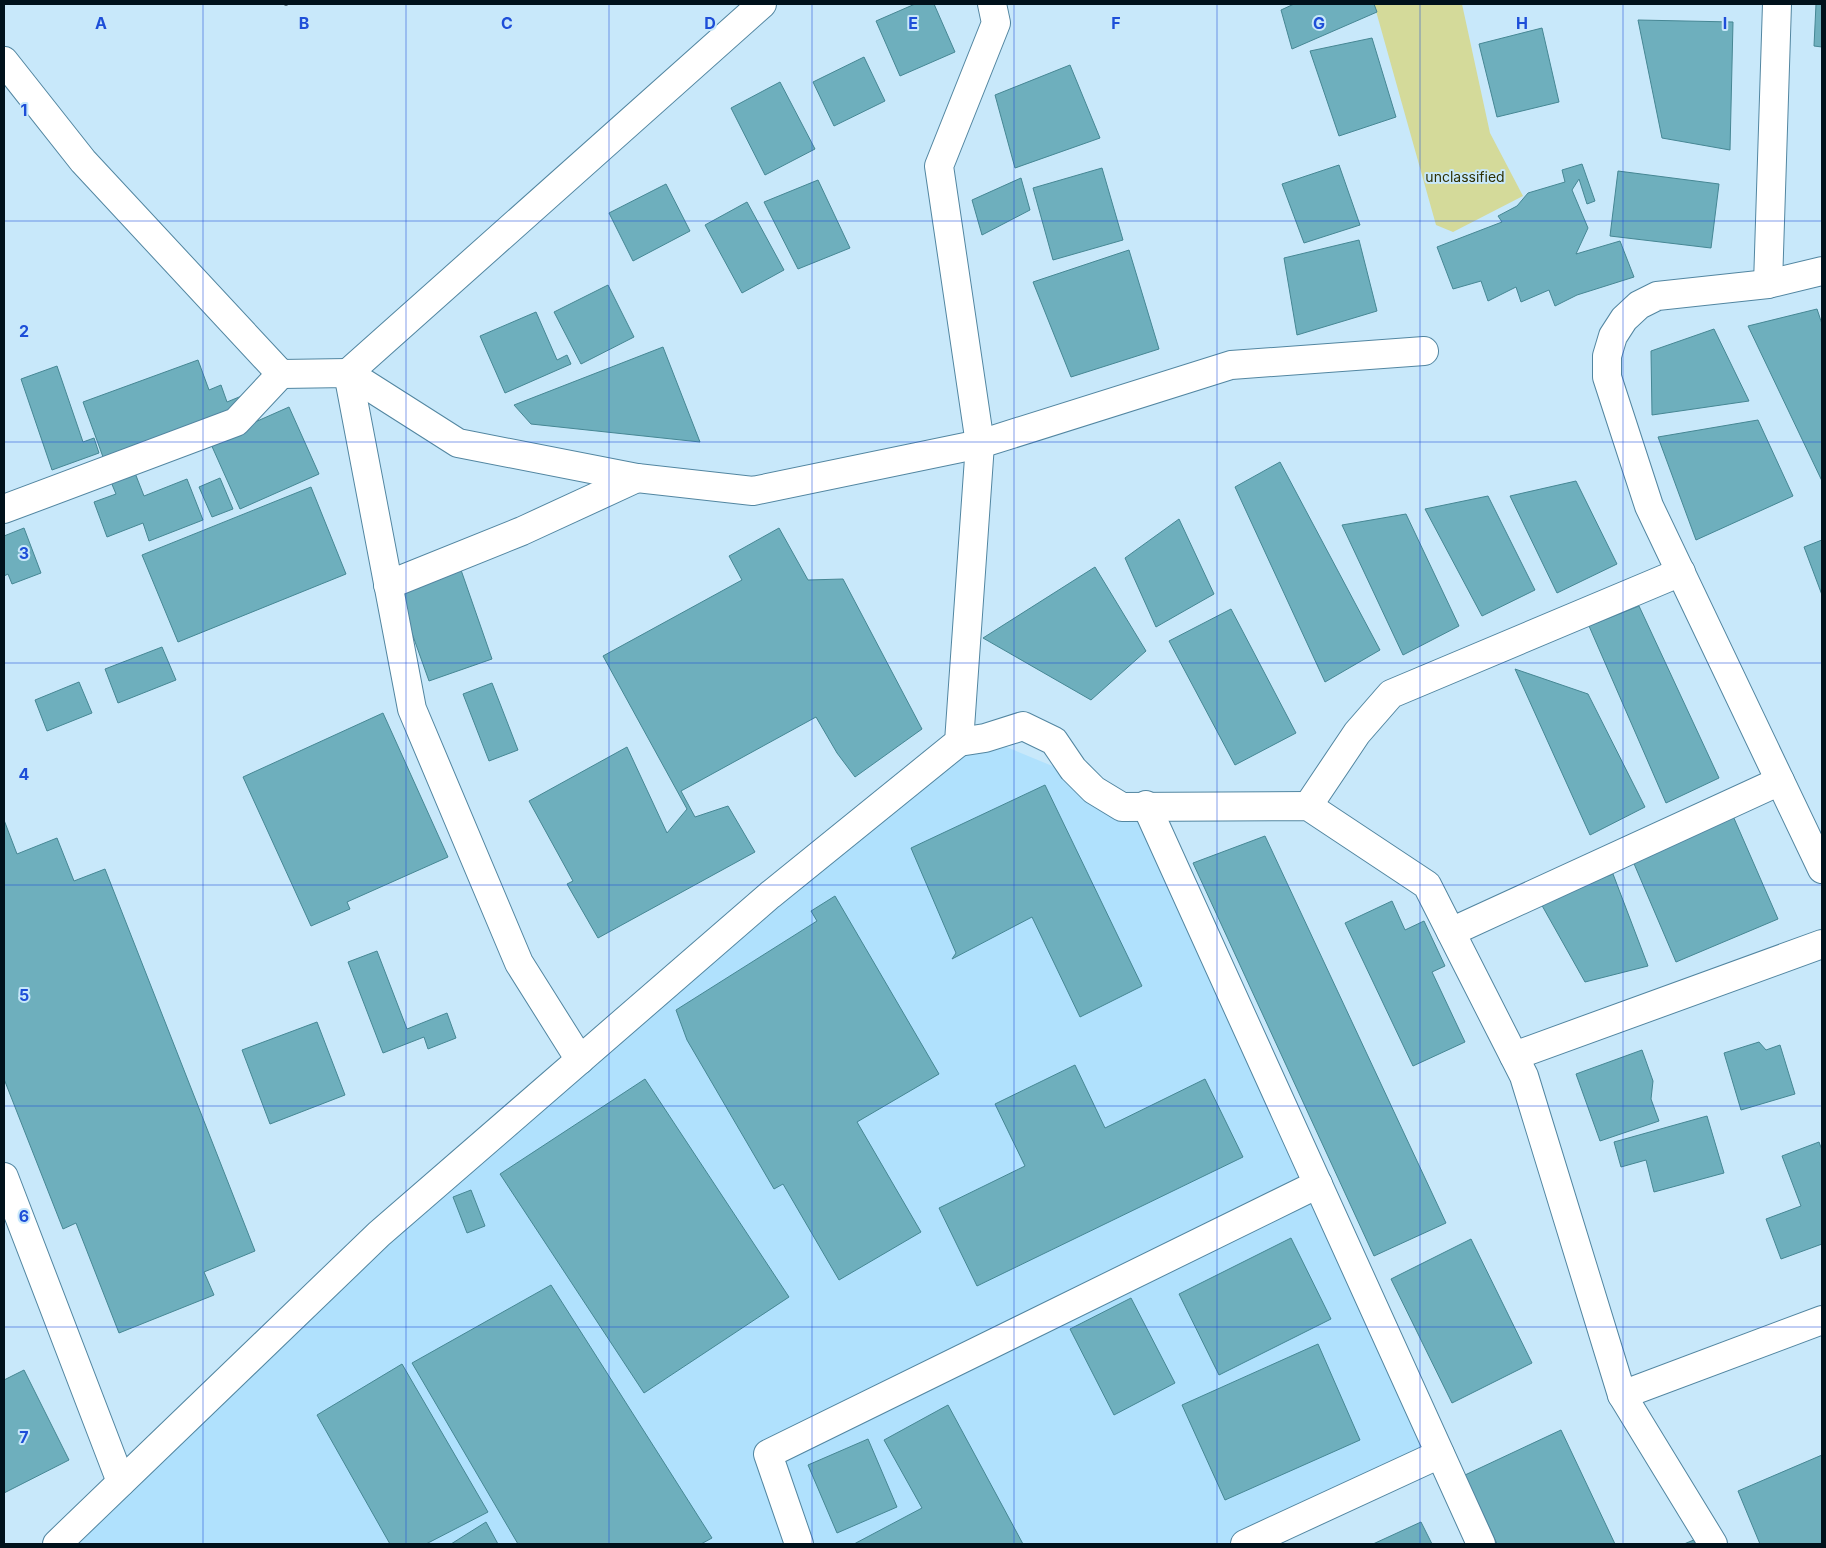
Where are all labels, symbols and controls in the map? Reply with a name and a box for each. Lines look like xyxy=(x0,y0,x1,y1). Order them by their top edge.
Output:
text: A xyxy=(95,13,107,33)
text: B xyxy=(299,13,309,33)
text: C xyxy=(501,13,513,33)
text: D xyxy=(704,13,716,33)
text: E xyxy=(908,13,918,33)
text: F xyxy=(1111,13,1121,33)
text: G xyxy=(1313,13,1325,33)
text: H xyxy=(1516,13,1528,33)
text: I xyxy=(1723,13,1727,33)
text: 1 xyxy=(21,100,27,120)
park label: unclassified xyxy=(1425,168,1505,185)
text: 2 xyxy=(19,321,29,341)
text: 3 xyxy=(19,543,29,563)
text: 4 xyxy=(19,764,30,784)
text: 5 xyxy=(19,985,29,1005)
text: 6 xyxy=(19,1206,29,1226)
text: 7 xyxy=(19,1427,29,1447)

